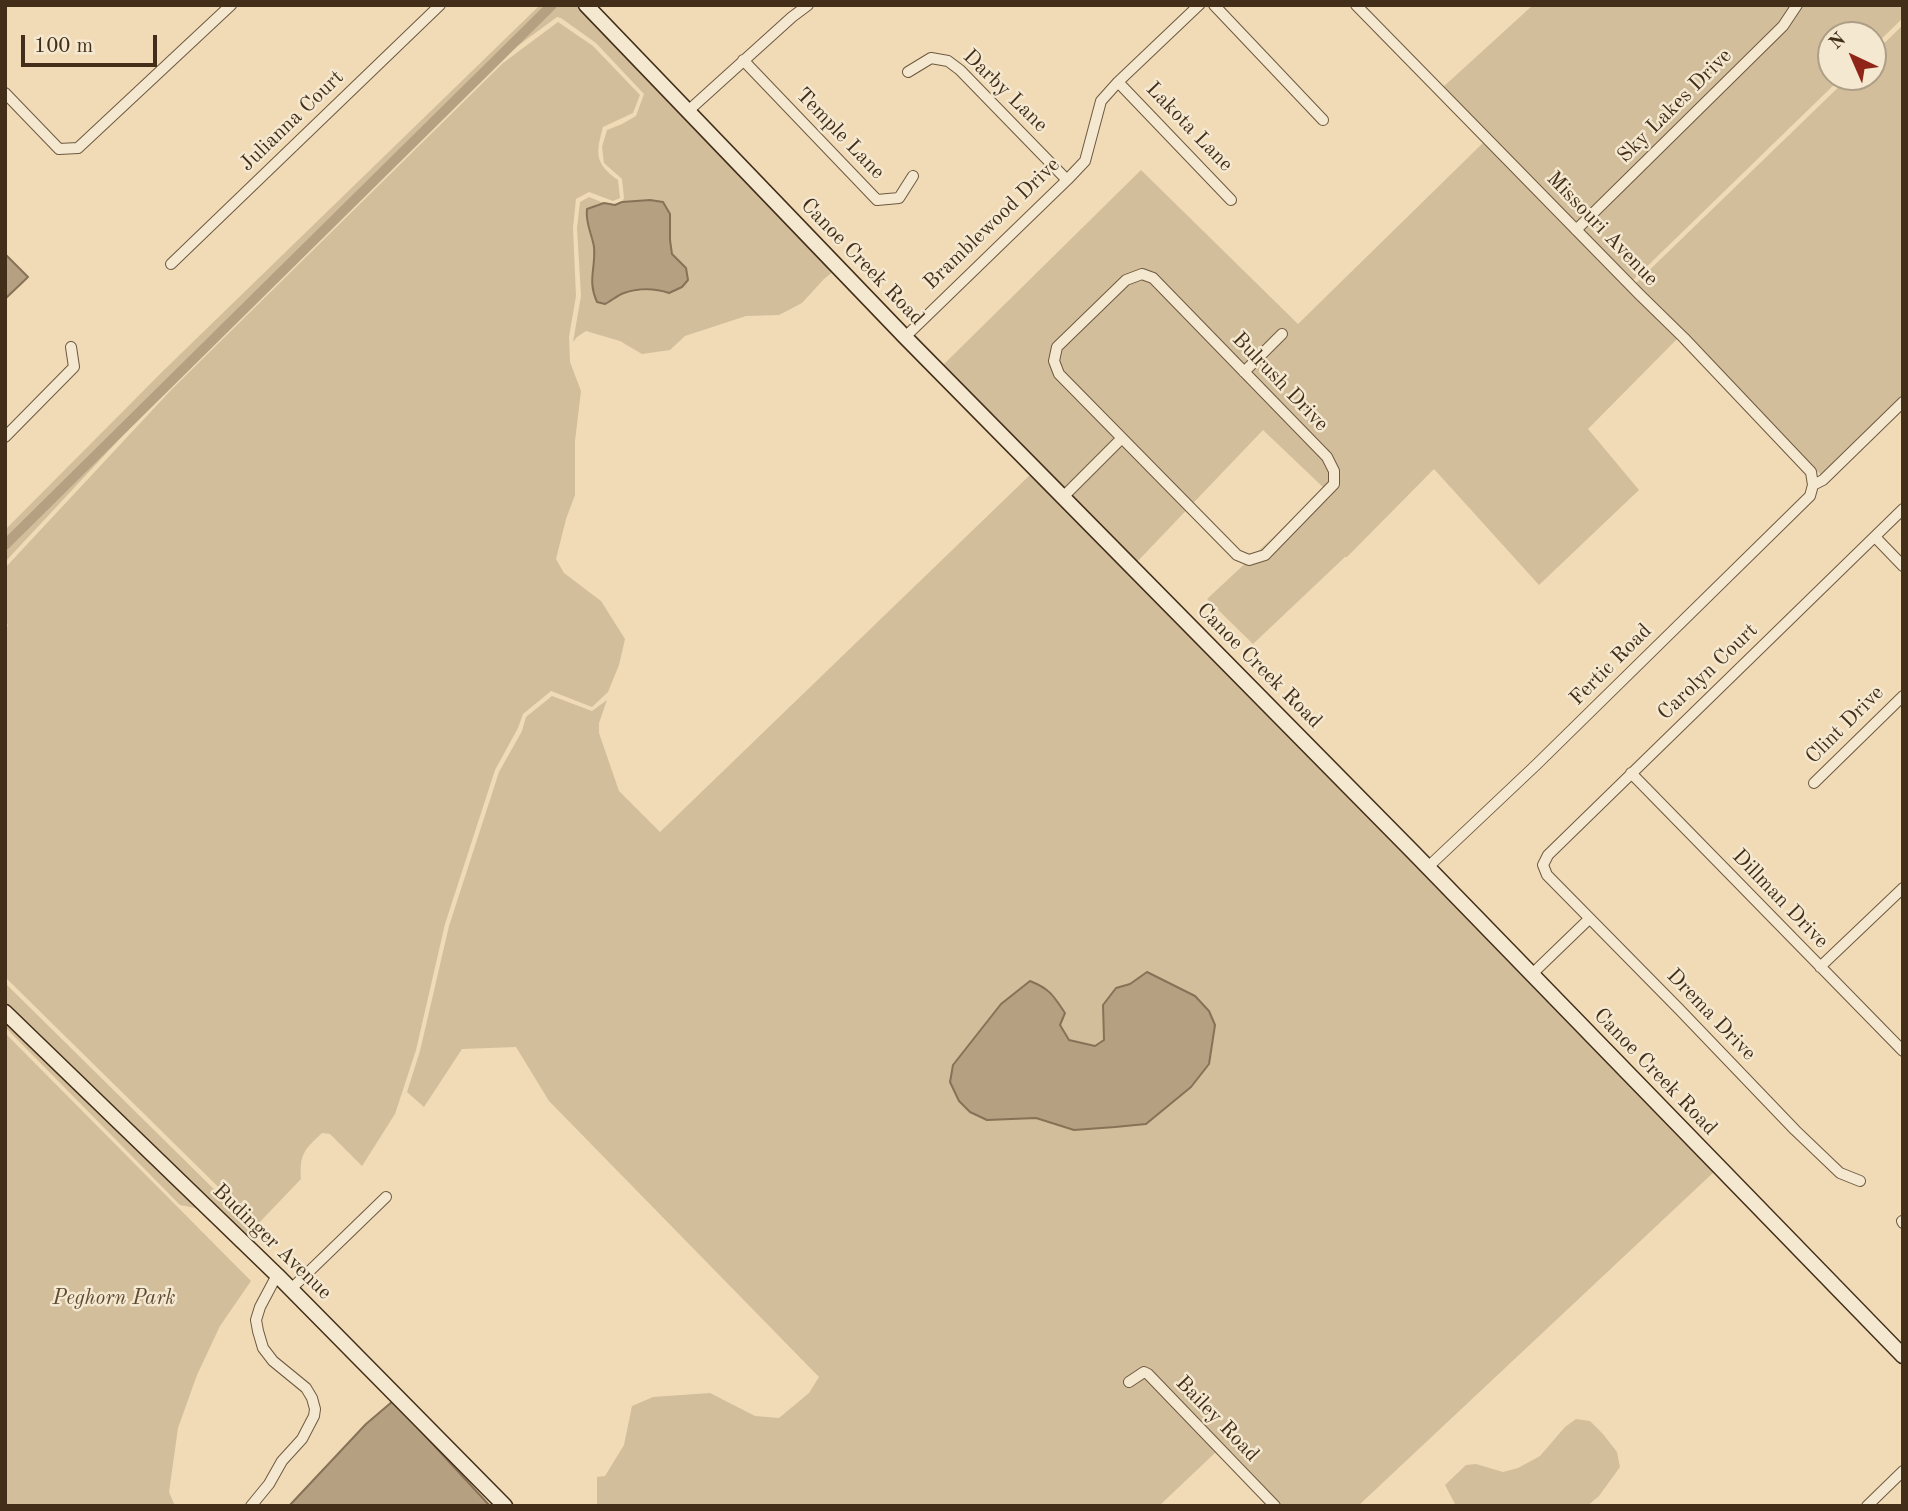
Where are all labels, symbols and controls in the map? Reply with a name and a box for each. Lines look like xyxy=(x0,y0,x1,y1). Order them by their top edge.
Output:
scale bar xyxy=(24,21,161,65)
north arrow xyxy=(1817,21,1887,91)
text: N xyxy=(1827,30,1850,54)
text: 100 m xyxy=(34,36,93,57)
street label: Darby Lane xyxy=(957,44,1053,138)
street label: Sky Lakes Drive xyxy=(1613,44,1737,168)
street label: Julianna Court xyxy=(235,65,349,177)
street label: Lakota Lane xyxy=(1140,77,1238,177)
street label: Temple Lane xyxy=(790,83,890,185)
street label: Bramblewood Drive xyxy=(919,153,1065,295)
street label: Missouri Avenue xyxy=(1541,166,1663,292)
street label: Canoe Creek Road xyxy=(795,193,929,331)
street label: Bulrush Drive xyxy=(1226,327,1334,437)
street label: Canoe Creek Road xyxy=(1191,598,1327,734)
street label: Carolyn Court xyxy=(1653,618,1763,726)
street label: Fertic Road xyxy=(1565,619,1657,711)
street label: Clint Drive xyxy=(1801,681,1889,769)
street label: Dillman Drive xyxy=(1726,844,1834,954)
street label: Drema Drive xyxy=(1661,964,1761,1066)
street label: Canoe Creek Road xyxy=(1588,1003,1722,1141)
street label: Budinger Avenue xyxy=(207,1179,337,1305)
park label: Peghorn Park xyxy=(52,1285,176,1311)
street label: Bailey Road xyxy=(1170,1371,1264,1467)

